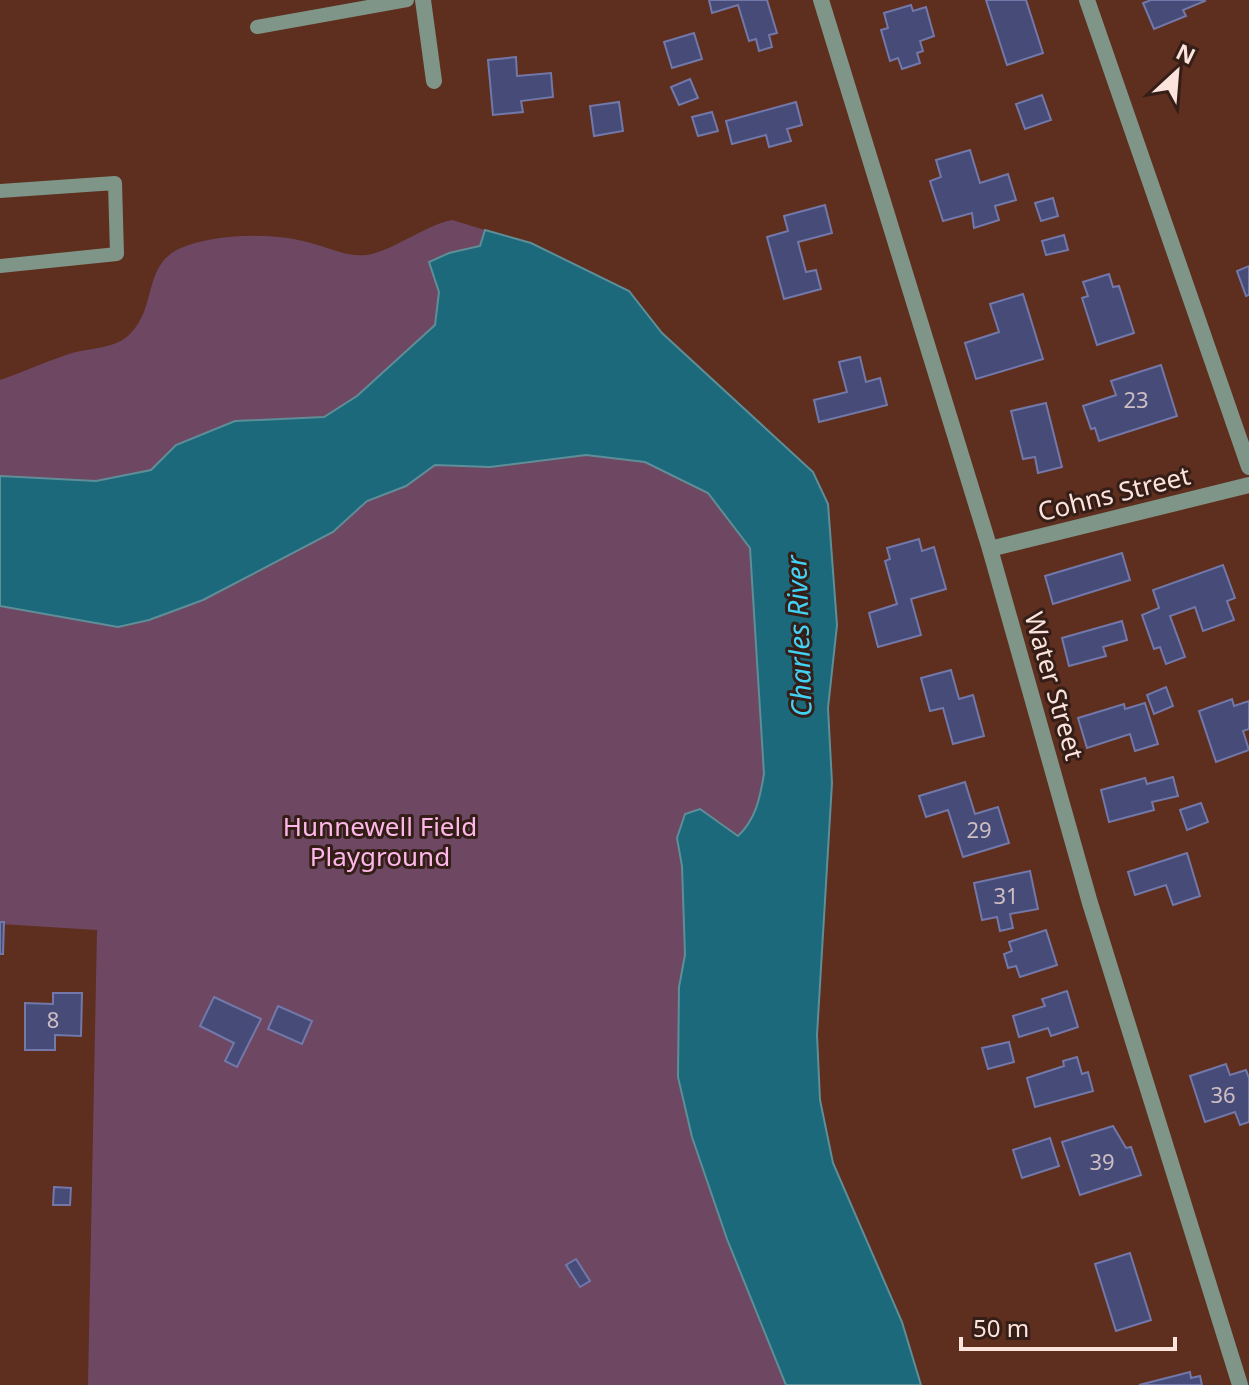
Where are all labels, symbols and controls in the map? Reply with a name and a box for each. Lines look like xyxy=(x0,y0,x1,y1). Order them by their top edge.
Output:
north arrow xyxy=(1137,32,1217,112)
text: N xyxy=(1172,36,1201,71)
house number: 23 xyxy=(1123,384,1149,414)
street label: Cohns Street xyxy=(1034,457,1194,529)
water label: Charles River xyxy=(776,553,820,718)
street label: Water Street xyxy=(1017,608,1093,764)
park label: Hunnewell Field Playground xyxy=(283,808,477,874)
house number: 29 xyxy=(966,814,992,844)
house number: 31 xyxy=(993,880,1019,910)
house number: 8 xyxy=(47,1004,59,1034)
house number: 36 xyxy=(1210,1079,1236,1109)
house number: 39 xyxy=(1089,1146,1115,1176)
scale bar xyxy=(961,1301,1175,1351)
text: 50 m xyxy=(973,1311,1029,1344)

